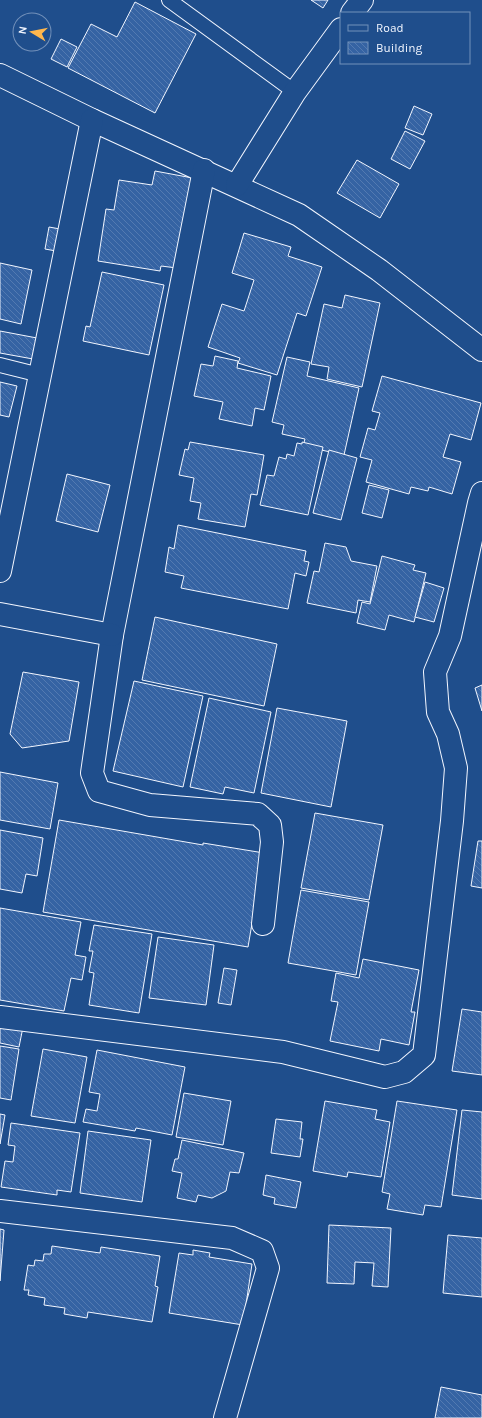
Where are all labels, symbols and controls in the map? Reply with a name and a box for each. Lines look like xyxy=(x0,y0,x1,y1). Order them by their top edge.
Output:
north arrow xyxy=(12,12,52,52)
legend xyxy=(340,12,470,64)
text: Road xyxy=(376,21,404,35)
text: N xyxy=(16,25,30,35)
text: Building xyxy=(376,41,423,55)

